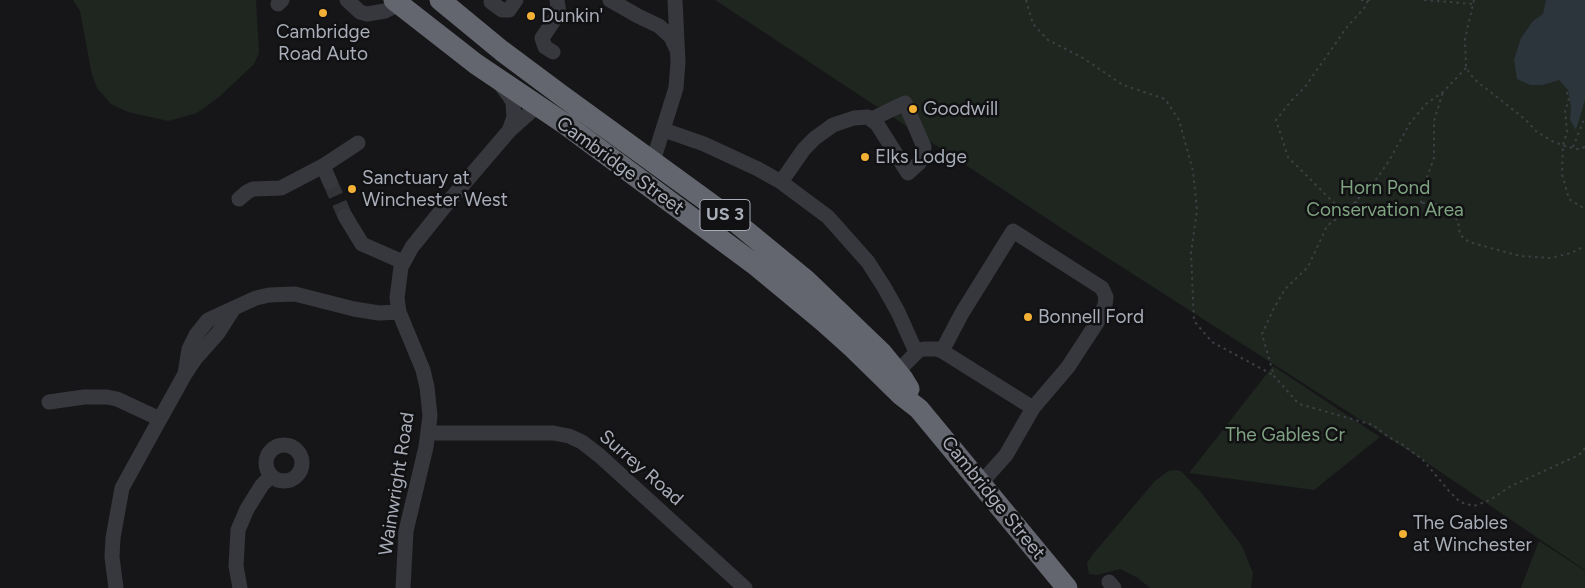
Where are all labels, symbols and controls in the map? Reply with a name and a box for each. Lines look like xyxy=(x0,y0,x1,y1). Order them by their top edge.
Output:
place label: Dunkin' xyxy=(541,5,603,27)
marker: Cambridge Road Auto xyxy=(317,7,329,19)
marker: Dunkin' xyxy=(525,10,537,22)
place label: Cambridge Road Auto xyxy=(276,21,370,65)
place label: Goodwill xyxy=(923,98,998,120)
marker: Goodwill xyxy=(907,103,919,115)
street label: Cambridge Street xyxy=(552,112,688,220)
place label: Elks Lodge xyxy=(875,146,967,168)
marker: Elks Lodge xyxy=(859,151,871,163)
place label: Sanctuary at Winchester West xyxy=(362,167,508,211)
park label: Horn Pond Conservation Area xyxy=(1306,177,1464,221)
marker: Sanctuary at Winchester West xyxy=(346,183,358,195)
road number: US 3 xyxy=(700,200,750,230)
place label: Bonnell Ford xyxy=(1038,306,1144,328)
marker: Bonnell Ford xyxy=(1022,311,1034,323)
street label: Wainwright Road xyxy=(374,411,420,557)
park label: The Gables Cr xyxy=(1225,424,1345,446)
street label: Surrey Road xyxy=(594,425,688,511)
street label: Cambridge Street xyxy=(936,432,1050,564)
place label: The Gables at Winchester xyxy=(1413,512,1532,556)
marker: The Gables at Winchester xyxy=(1397,528,1409,540)

